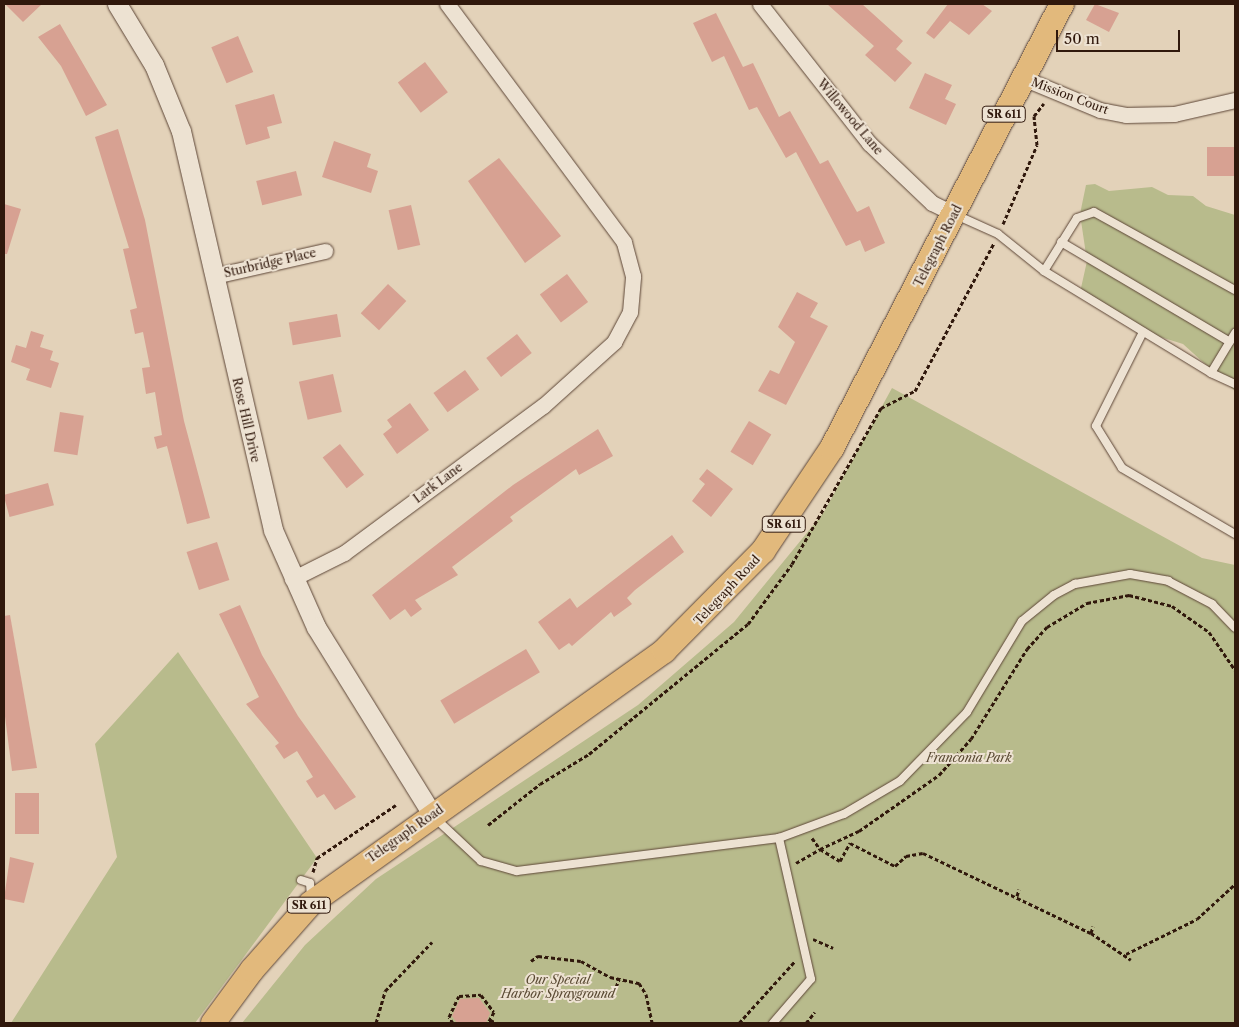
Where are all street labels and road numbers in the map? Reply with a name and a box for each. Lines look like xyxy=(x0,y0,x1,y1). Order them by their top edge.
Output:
street label: Mission Court xyxy=(1030,75,1110,117)
street label: Willowood Lane xyxy=(814,76,886,158)
road number: SR 611 xyxy=(982,106,1026,122)
street label: Telegraph Road xyxy=(911,203,965,289)
street label: Sturbridge Place xyxy=(223,245,317,281)
street label: Rose Hill Drive xyxy=(229,376,263,464)
street label: Lark Lane xyxy=(411,460,465,506)
road number: SR 611 xyxy=(762,516,806,532)
street label: Telegraph Road xyxy=(691,552,763,628)
street label: Telegraph Road xyxy=(364,802,446,866)
road number: SR 611 xyxy=(286,896,332,914)

